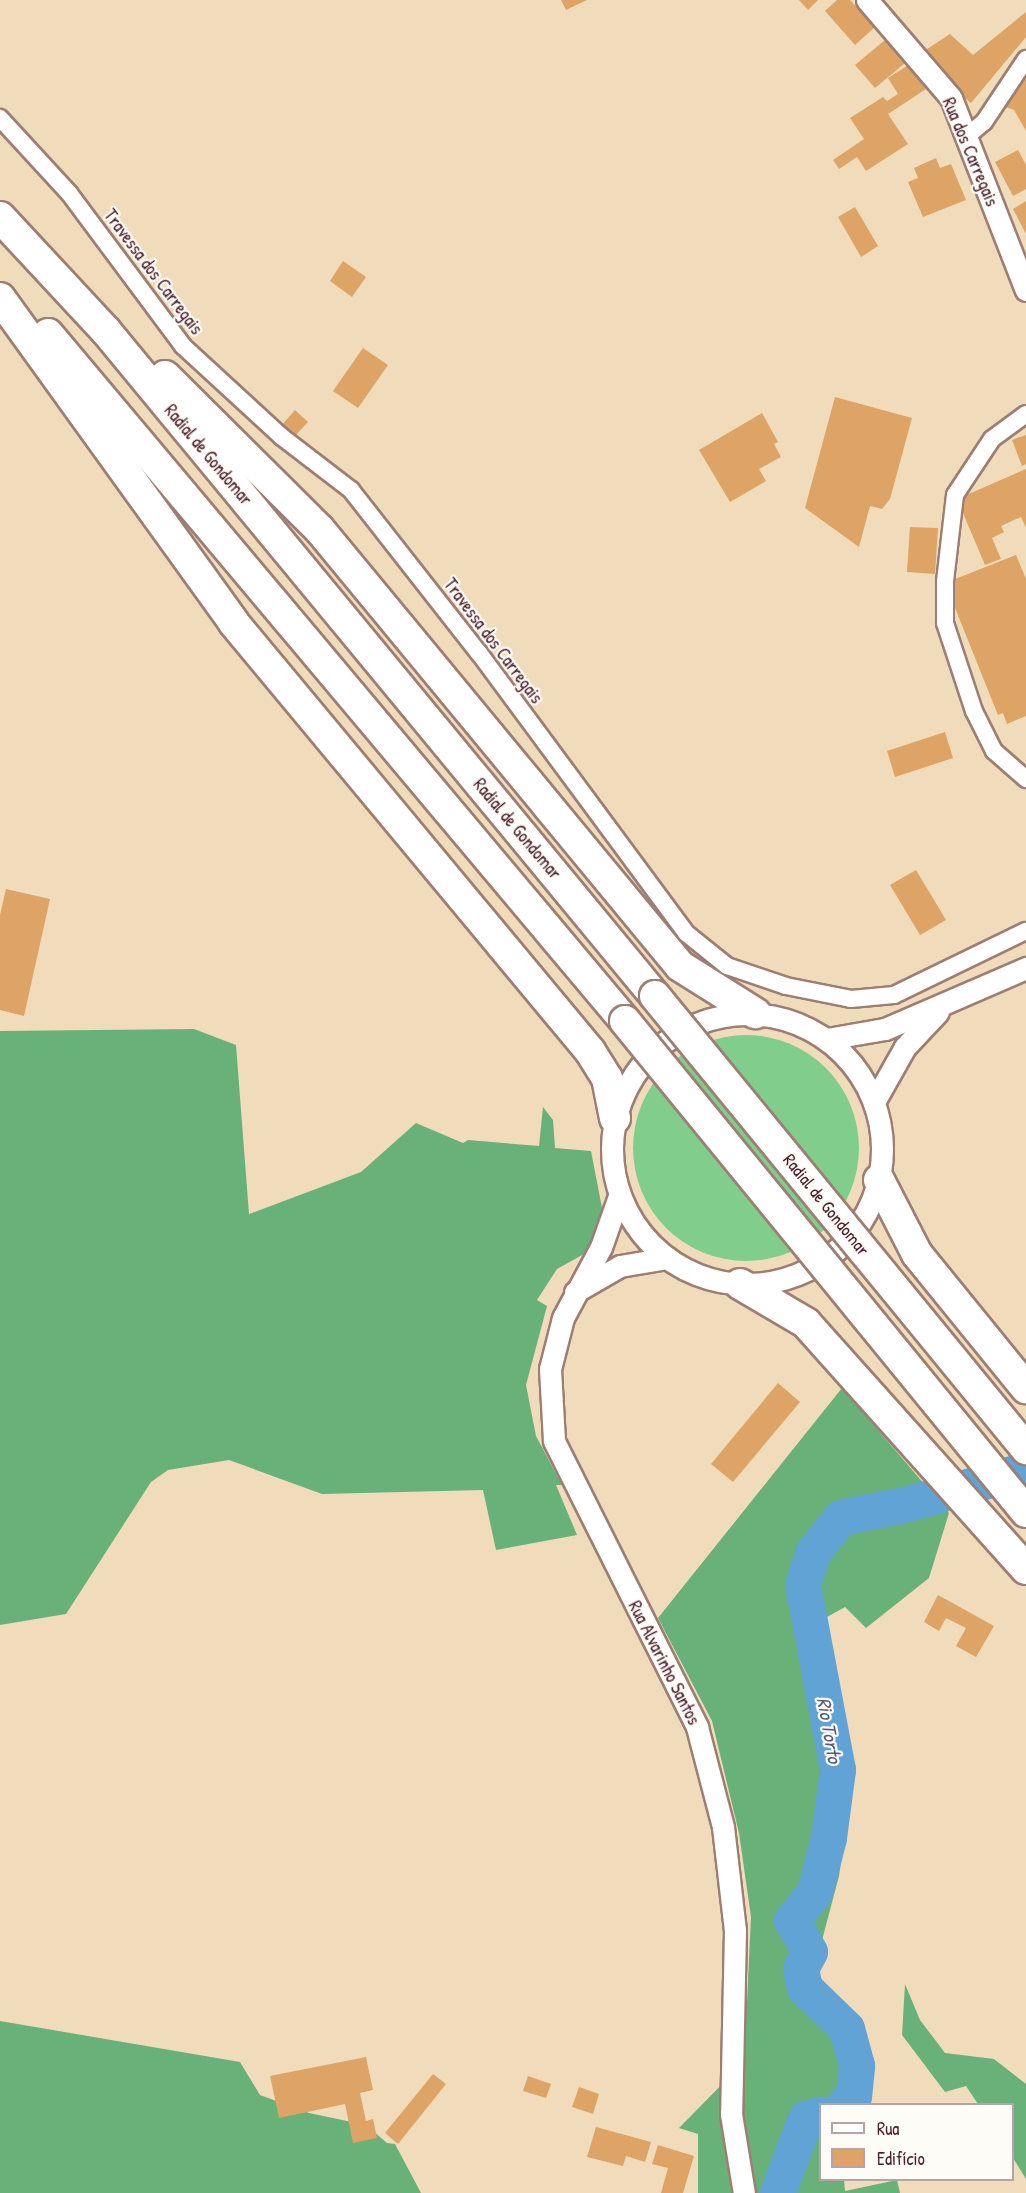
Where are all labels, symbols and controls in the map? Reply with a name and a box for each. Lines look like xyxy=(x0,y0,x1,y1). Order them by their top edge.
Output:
street label: Rua dos Carregais xyxy=(937,94,1003,210)
street label: Travessa dos Carregais xyxy=(99,205,207,339)
street label: Radial de Gondomar xyxy=(160,400,256,510)
street label: Travessa dos Carregais xyxy=(439,574,547,708)
street label: Radial de Gondomar xyxy=(469,774,565,884)
street label: Radial de Gondomar xyxy=(778,1150,874,1260)
street label: Rua Alvarinho Santos xyxy=(623,1597,705,1729)
water label: Rio Torto xyxy=(812,1695,848,1765)
legend xyxy=(819,2103,1014,2181)
text: Rua xyxy=(877,2116,899,2141)
text: Edifício xyxy=(877,2146,925,2171)

